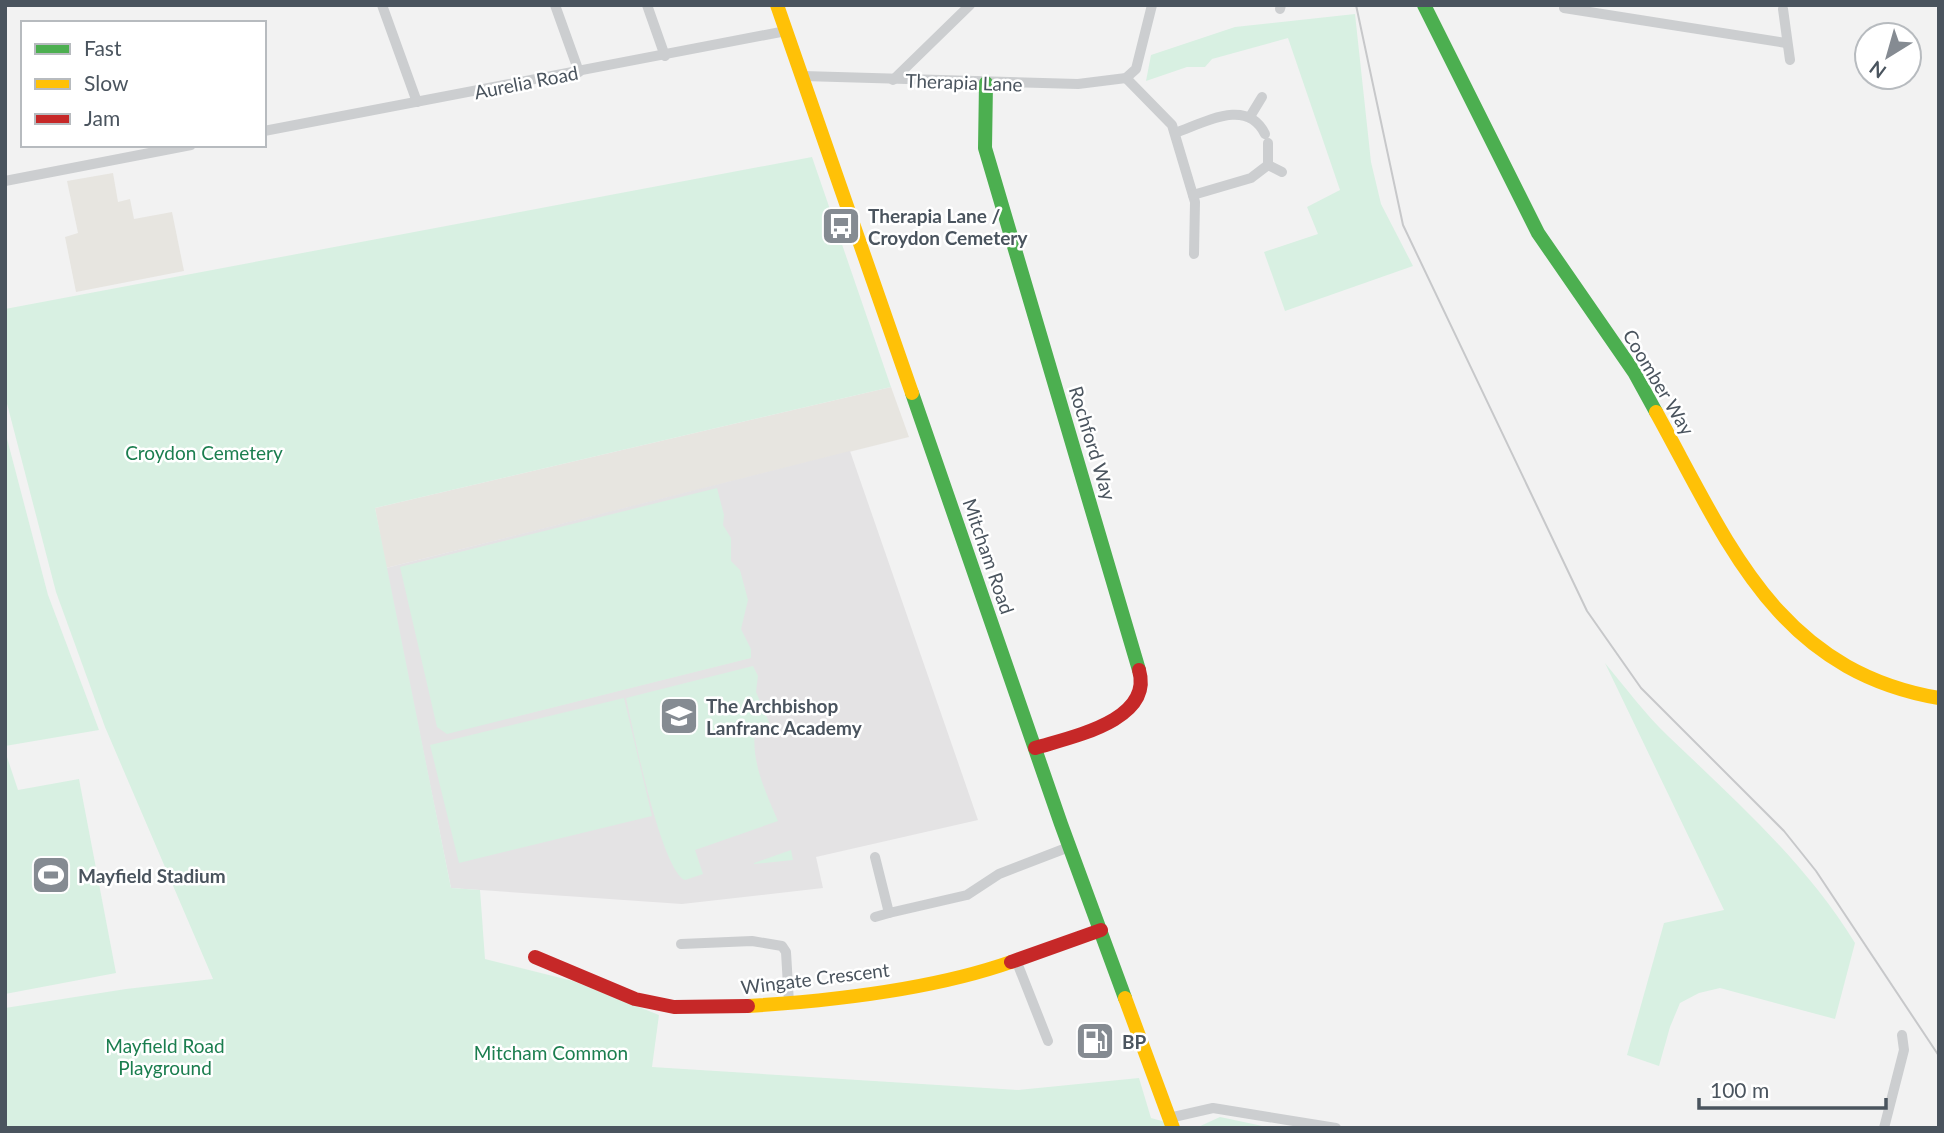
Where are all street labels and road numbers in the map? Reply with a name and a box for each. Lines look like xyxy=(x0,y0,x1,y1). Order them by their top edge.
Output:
street label: Aurelia Road xyxy=(472,61,580,103)
street label: Therapia Lane xyxy=(905,68,1023,96)
street label: Coomber Way xyxy=(1618,325,1700,439)
street label: Rochford Way xyxy=(1065,383,1121,503)
street label: Mitcham Road xyxy=(958,495,1020,617)
street label: Wingate Crescent xyxy=(740,957,891,999)

